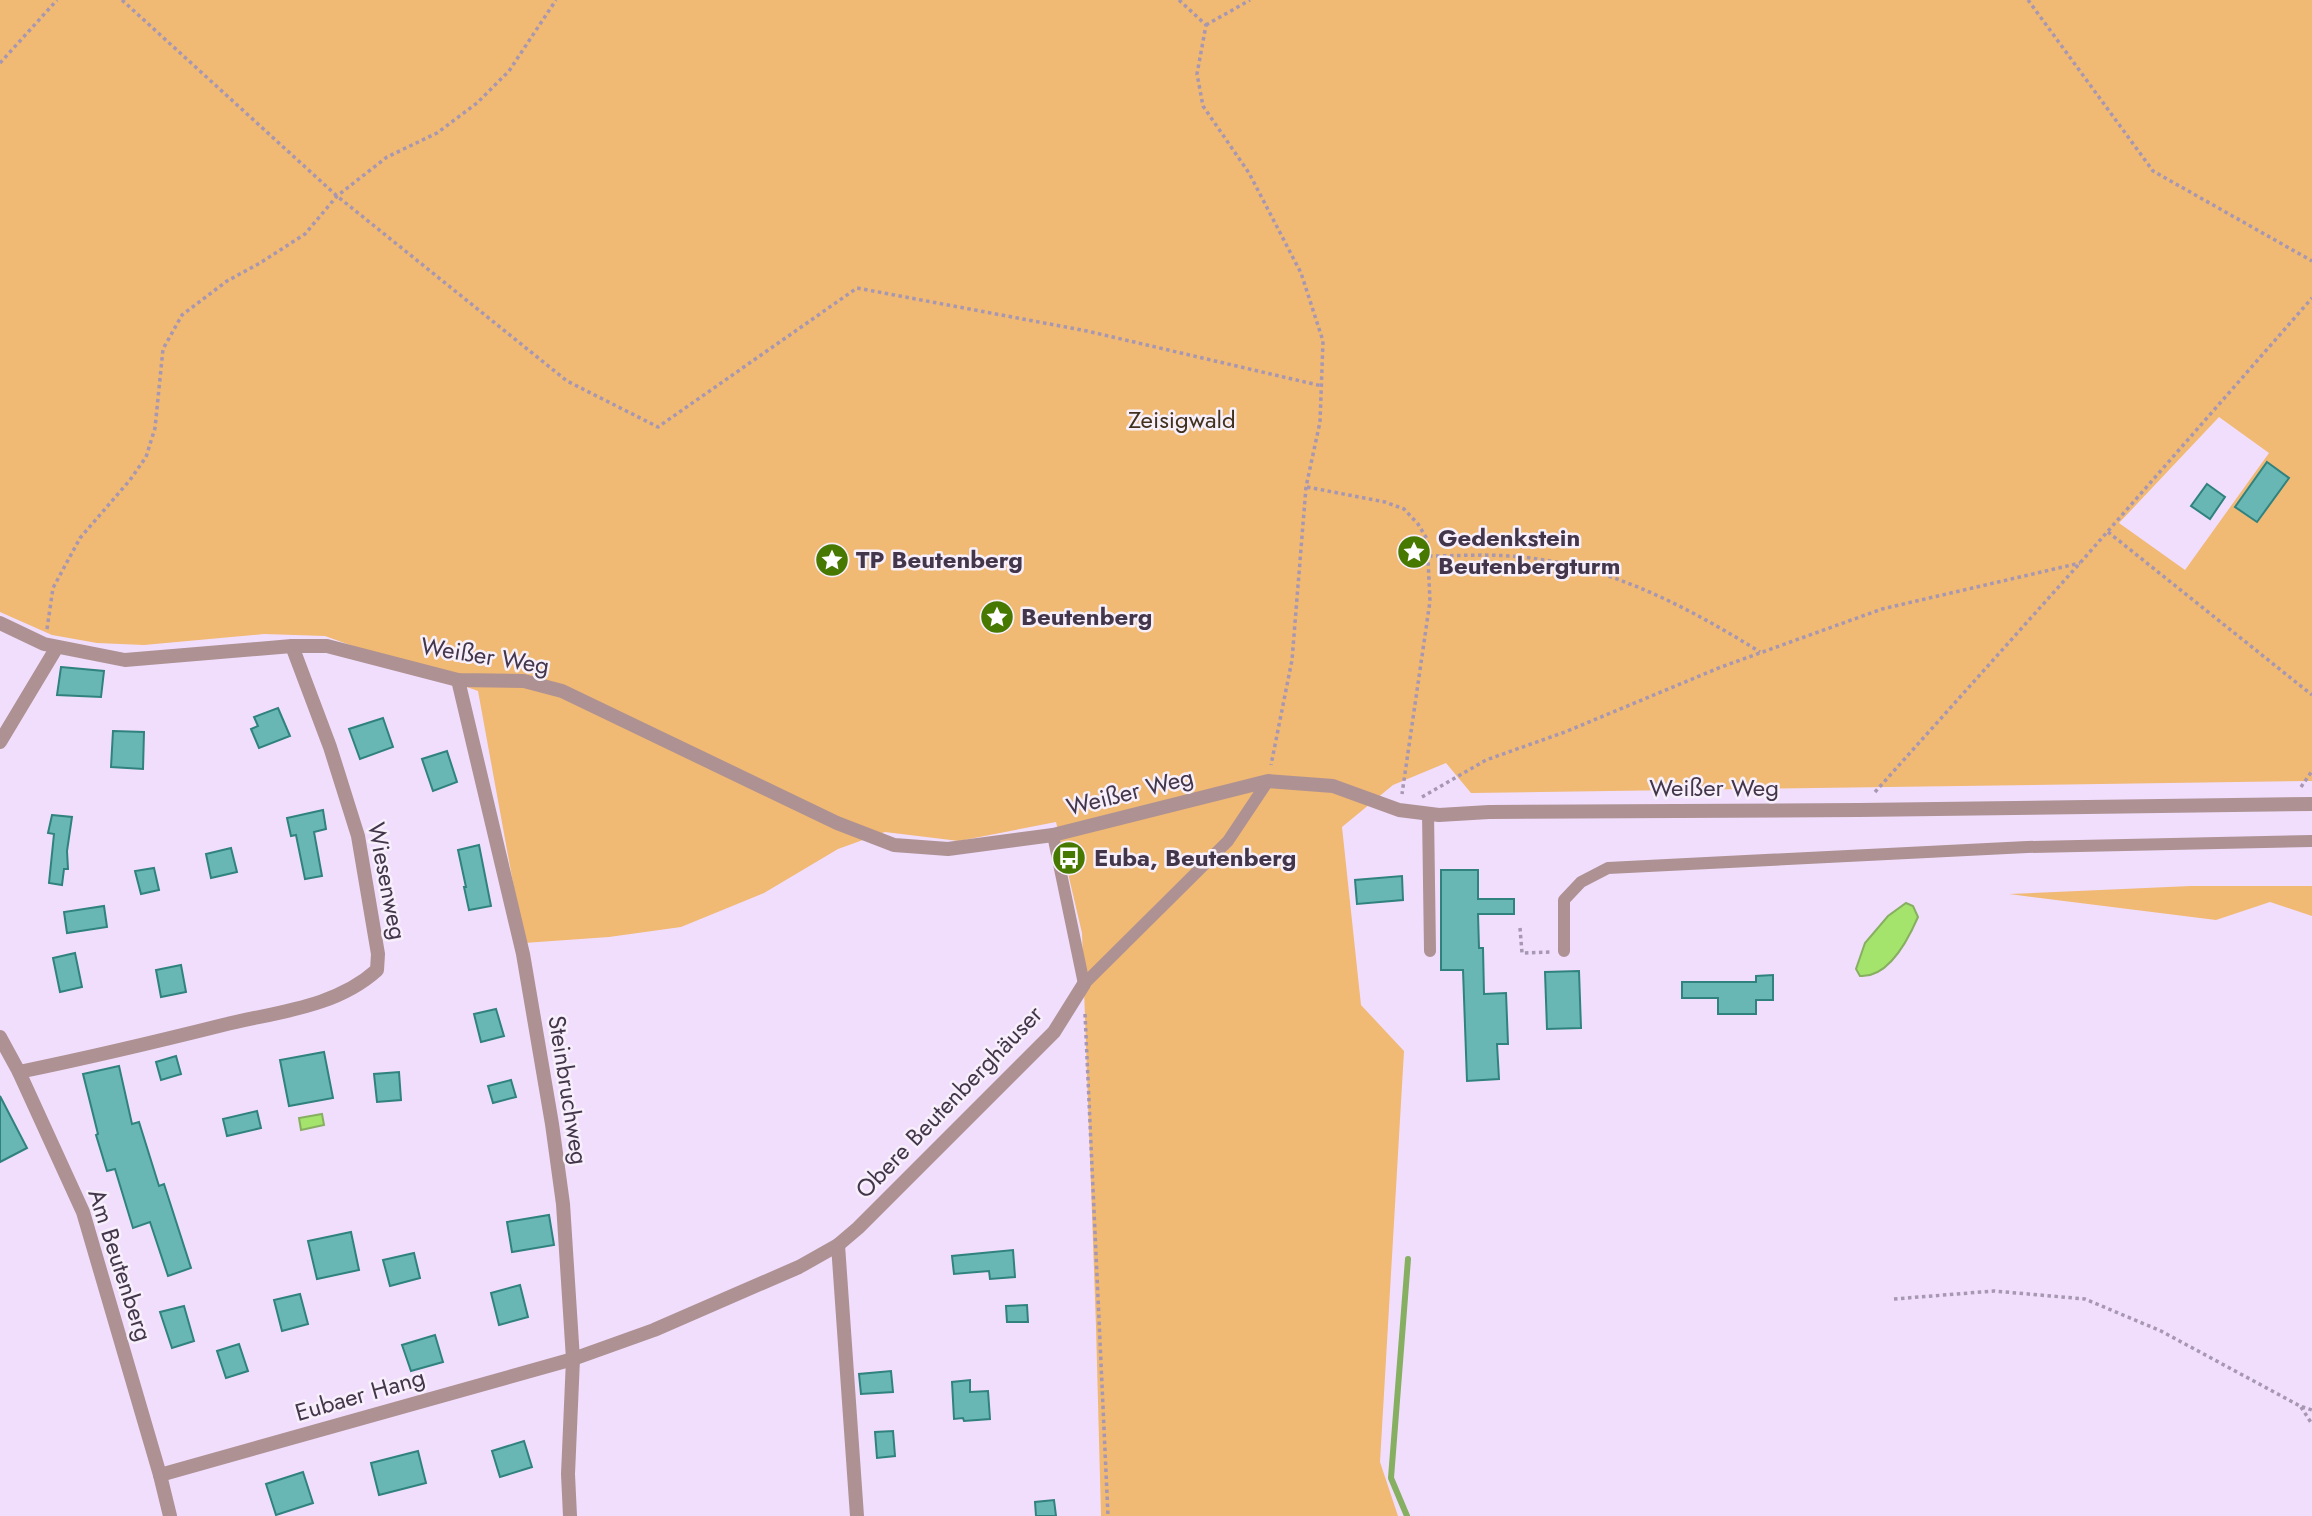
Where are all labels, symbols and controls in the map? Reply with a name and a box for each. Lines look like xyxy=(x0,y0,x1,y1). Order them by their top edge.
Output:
park label: Zeisigwald xyxy=(1128,402,1236,437)
place label: Gedenkstein Beutenbergturm xyxy=(1438,520,1620,583)
place icon: Gedenkstein Beutenbergturm xyxy=(1395,533,1433,571)
place icon: TP Beutenberg xyxy=(813,541,851,579)
place label: TP Beutenberg xyxy=(856,542,1023,577)
place icon: Beutenberg xyxy=(978,598,1016,636)
place label: Beutenberg xyxy=(1021,599,1152,634)
street label: Weißer Weg xyxy=(418,628,552,683)
street label: Weißer Weg xyxy=(1063,759,1197,824)
street label: Weißer Weg xyxy=(1649,770,1779,805)
street label: Wiesenweg xyxy=(359,819,416,943)
bus stop icon: Euba, Beutenberg xyxy=(1050,839,1088,877)
place label: Euba, Beutenberg xyxy=(1094,840,1296,875)
street label: Obere Beutenberghäuser xyxy=(847,997,1051,1206)
street label: Steinbruchweg xyxy=(539,1013,598,1167)
street label: Am Beutenberg xyxy=(79,1184,162,1346)
street label: Eubaer Hang xyxy=(291,1359,429,1430)

